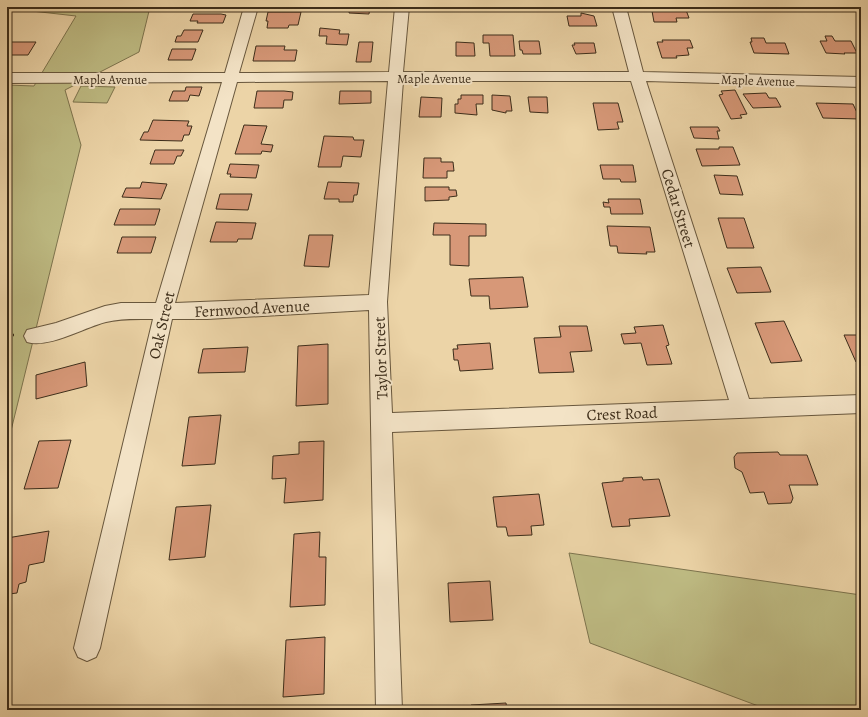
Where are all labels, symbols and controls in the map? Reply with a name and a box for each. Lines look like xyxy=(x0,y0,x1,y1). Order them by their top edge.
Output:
street label: Maple Avenue xyxy=(397,70,471,87)
street label: Maple Avenue xyxy=(73,71,147,88)
street label: Maple Avenue xyxy=(721,71,795,90)
street label: Cedar Street xyxy=(656,166,700,251)
street label: Oak Street xyxy=(143,289,180,361)
street label: Fernwood Avenue xyxy=(194,295,310,323)
street label: Taylor Street xyxy=(369,316,393,400)
street label: Crest Road xyxy=(586,402,658,426)

